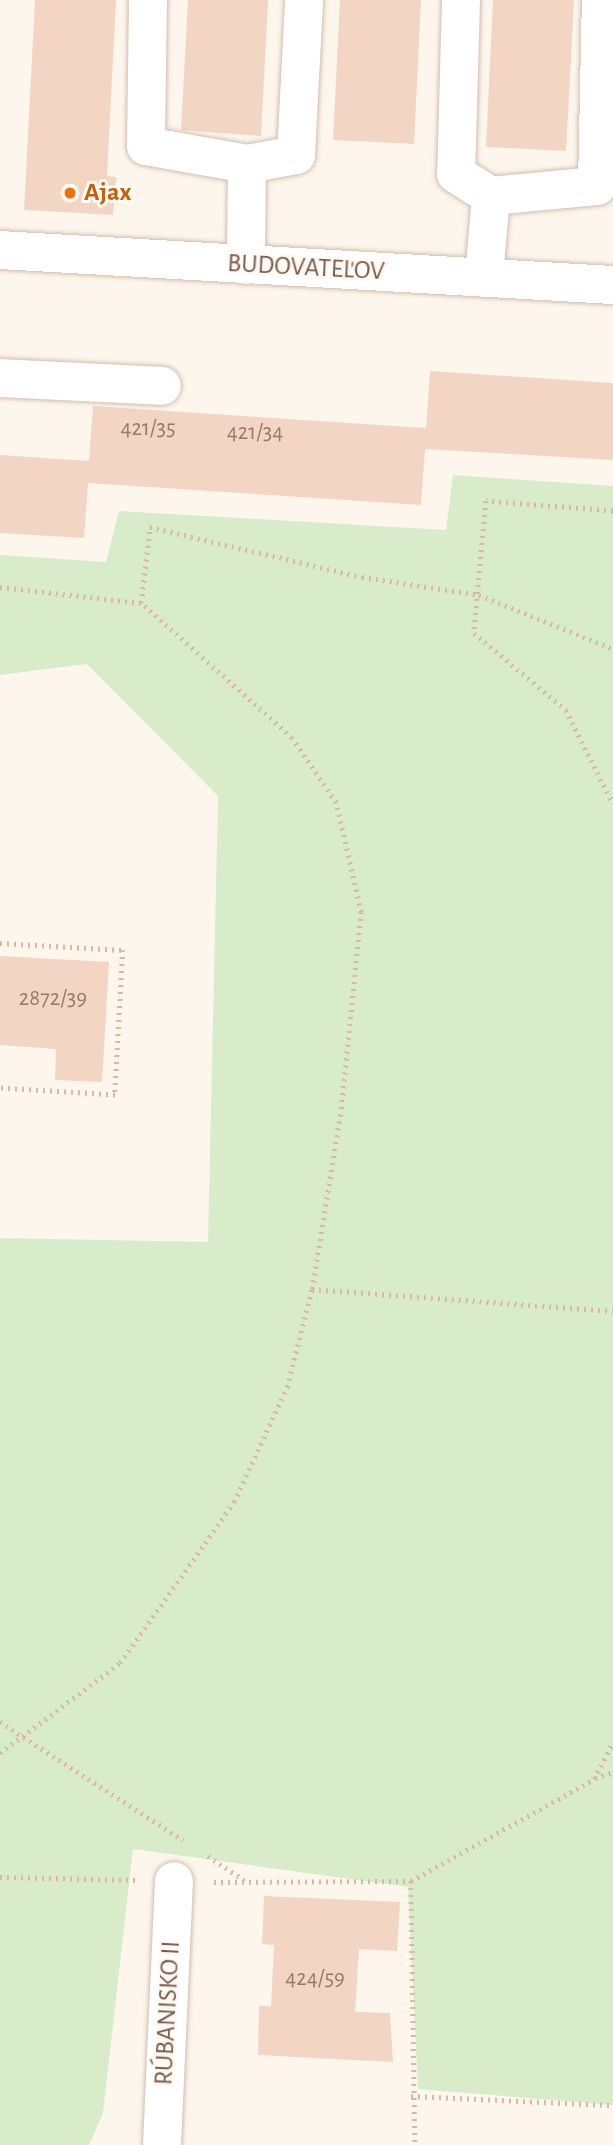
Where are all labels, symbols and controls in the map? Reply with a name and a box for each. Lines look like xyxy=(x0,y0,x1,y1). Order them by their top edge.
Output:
place label: Ajax xyxy=(84,177,132,209)
marker: Ajax xyxy=(62,185,78,201)
street label: BUDOVATEĽOV xyxy=(227,248,385,288)
house number: 421/35 xyxy=(120,415,176,443)
house number: 421/34 xyxy=(227,419,283,447)
house number: 2872/39 xyxy=(19,985,87,1013)
street label: RÚBANISKO II xyxy=(149,1940,187,2086)
house number: 424/59 xyxy=(285,1965,345,1993)

